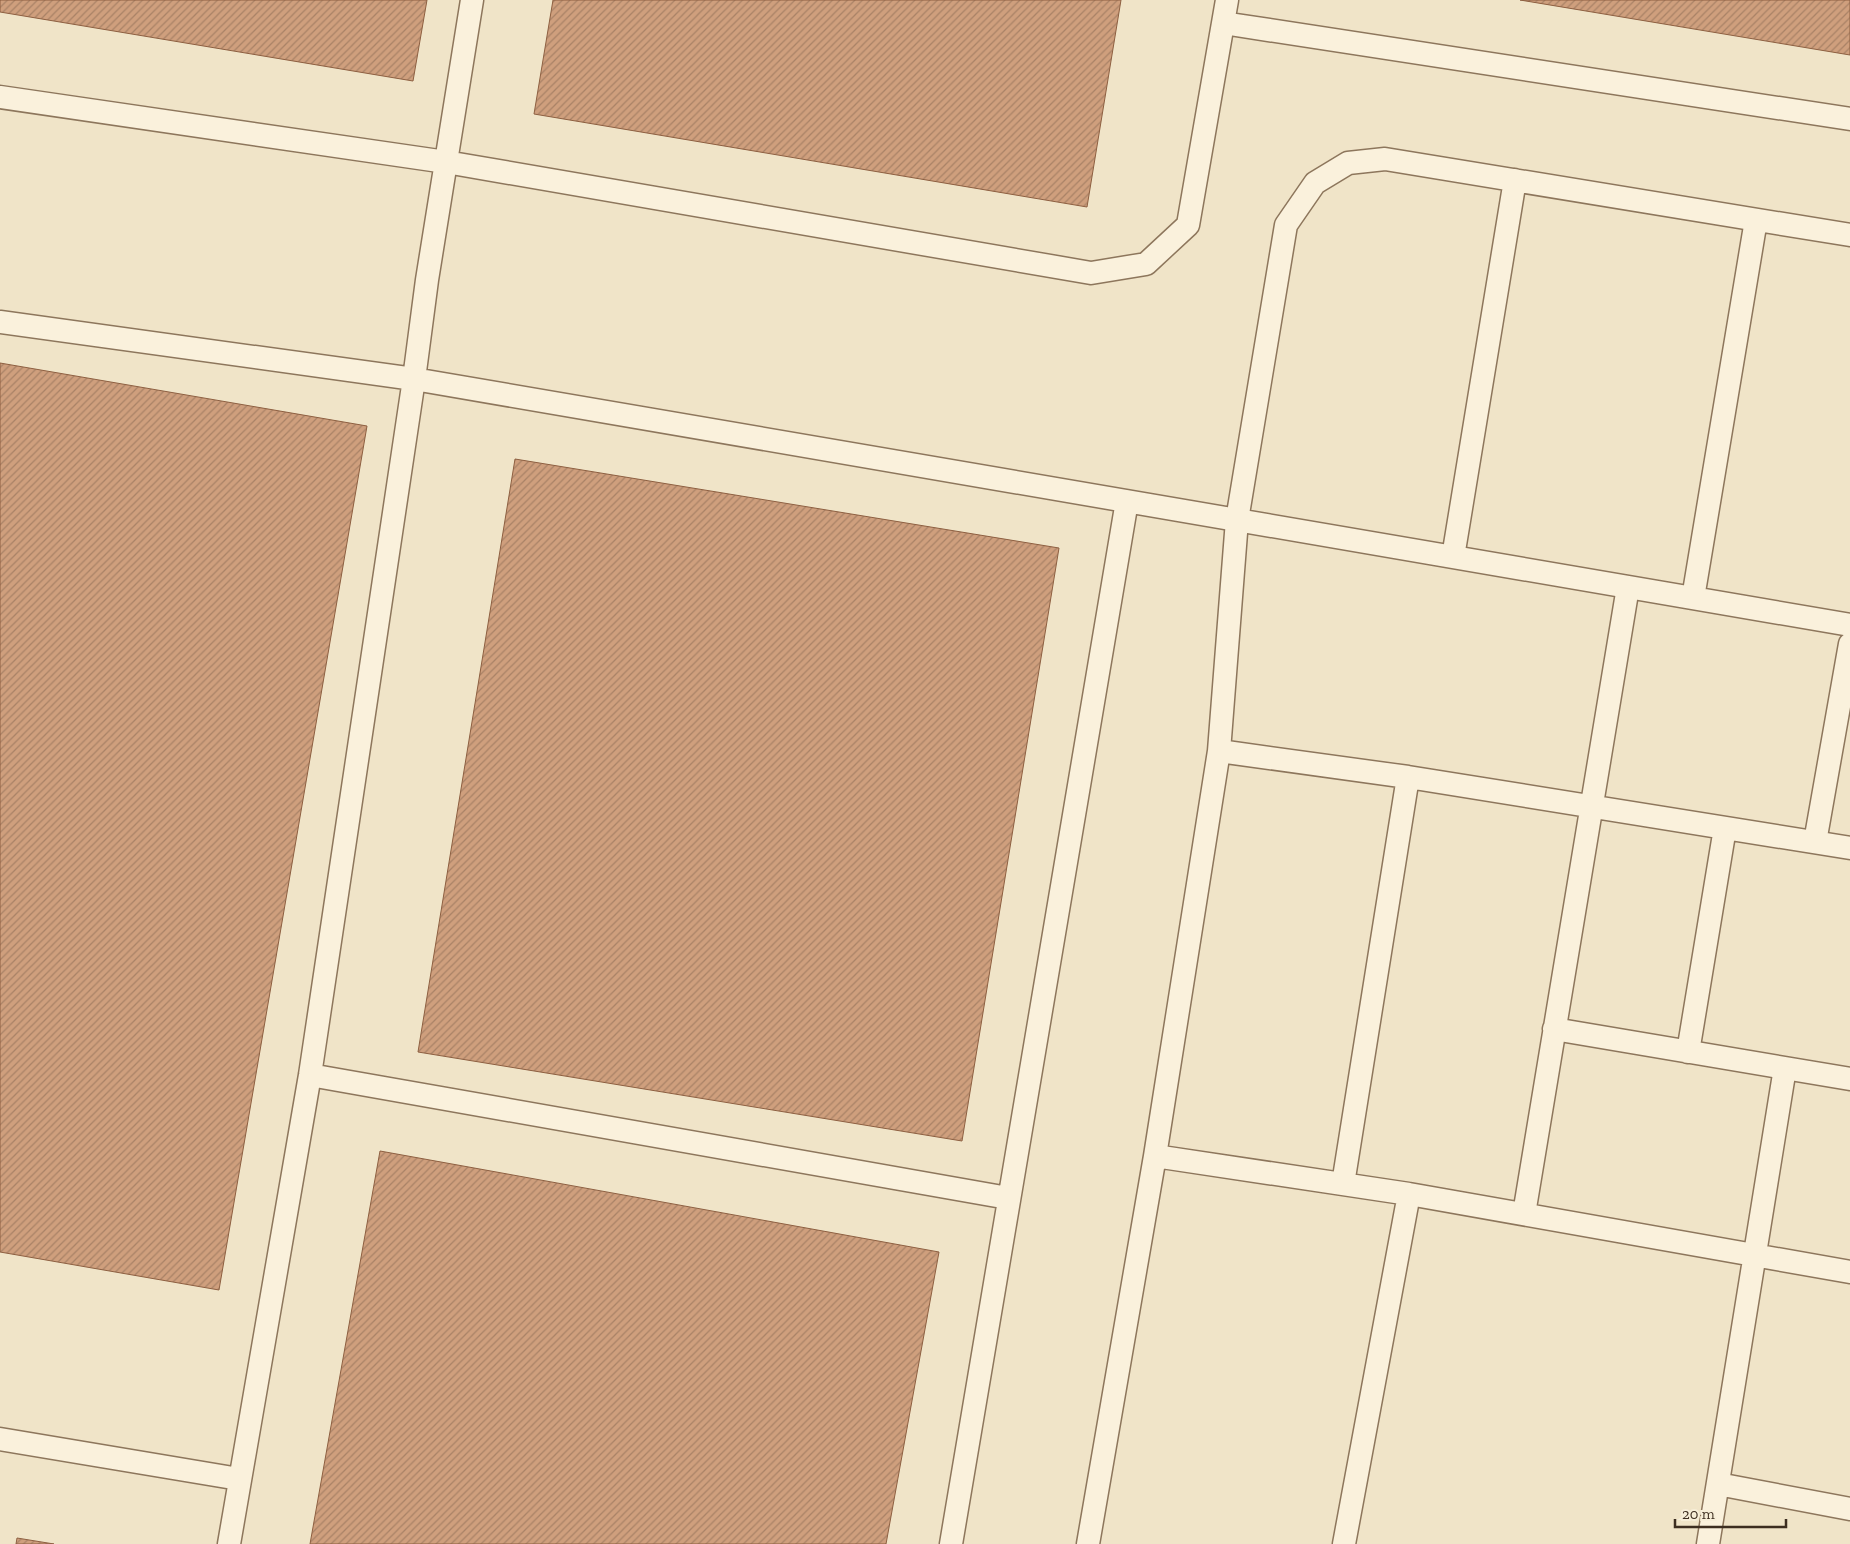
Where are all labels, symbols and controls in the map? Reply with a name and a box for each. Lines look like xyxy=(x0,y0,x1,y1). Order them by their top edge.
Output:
scale bar xyxy=(1675,1496,1786,1528)
text: 20 m xyxy=(1682,1505,1715,1523)

